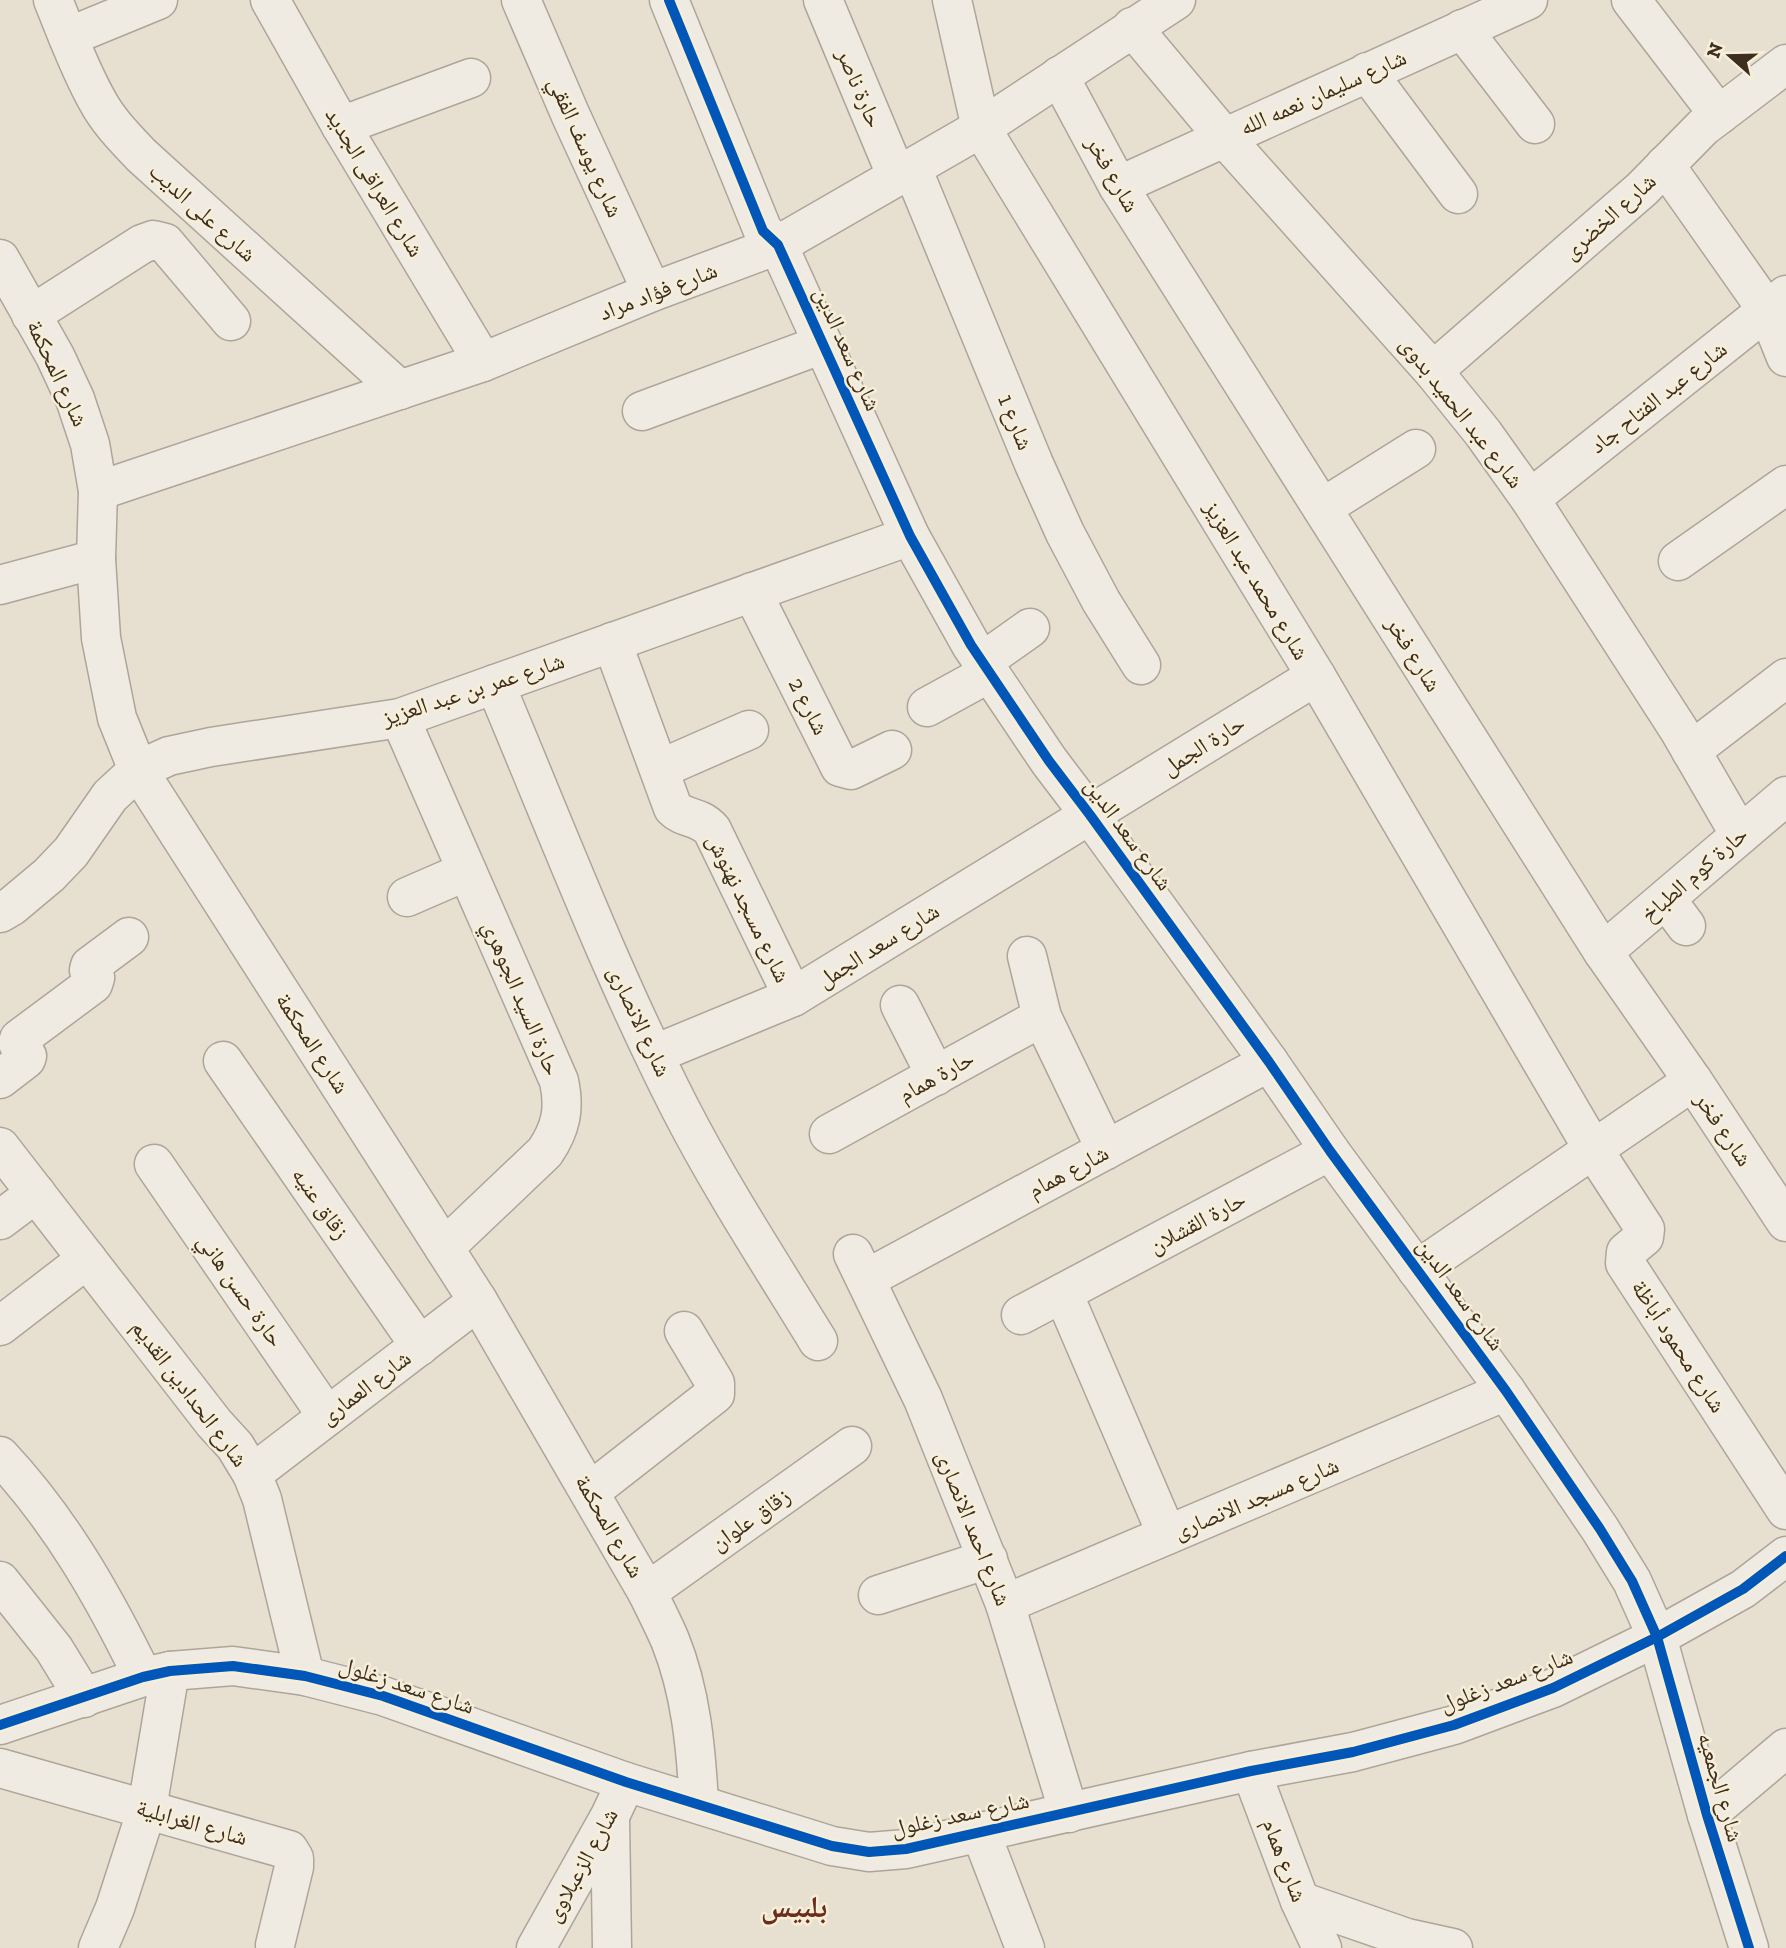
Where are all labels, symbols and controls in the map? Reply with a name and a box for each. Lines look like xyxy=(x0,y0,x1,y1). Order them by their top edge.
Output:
north arrow xyxy=(1695,21,1765,91)
text: N xyxy=(1701,40,1728,61)
street label: حارة ناصر xyxy=(830,43,889,132)
street label: شارع سليمان نعمه الله xyxy=(1235,43,1411,142)
street label: شارع يوسف الفقي xyxy=(538,72,629,224)
street label: شارع العراقى الجديد xyxy=(318,102,431,262)
street label: شارع فخر xyxy=(1079,130,1146,218)
street label: شارع على الديب xyxy=(143,156,263,268)
street label: شارع الخضرى xyxy=(1557,167,1662,266)
street label: شارع فؤاد مراد xyxy=(595,256,721,327)
street label: شارع سعد الدين xyxy=(807,283,888,416)
street label: شارع المحكمة xyxy=(20,315,95,431)
street label: شارع عبد الحميد بدوى xyxy=(1393,330,1530,494)
street label: شارع عبد الفتاح جاد xyxy=(1584,335,1733,460)
street label: شارع 1 xyxy=(991,390,1040,454)
street label: شارع محمد عبد العزيز xyxy=(1197,494,1316,665)
street label: شارع فخر xyxy=(1379,610,1448,697)
street label: شارع عمر بن عبد العزيز xyxy=(377,646,568,733)
street label: شارع 2 xyxy=(782,673,835,740)
street label: حارة الجمل xyxy=(1156,709,1250,781)
street label: شارع سعد الدين xyxy=(1078,772,1179,896)
street label: حارة كوم الطباخ xyxy=(1635,820,1755,930)
street label: شارع مسجد نهنوش xyxy=(700,829,797,987)
street label: شارع سعد الجمل xyxy=(812,896,945,994)
street label: حارة السيد الجوهري xyxy=(472,916,567,1082)
street label: شارع الانصارى xyxy=(601,961,678,1081)
street label: شارع المحكمة xyxy=(269,987,356,1099)
street label: حارة همام xyxy=(893,1044,980,1110)
street label: شارع فخر xyxy=(1688,1086,1759,1172)
street label: شارع همام xyxy=(1023,1138,1114,1206)
street label: زقاق عنيه xyxy=(286,1162,356,1244)
street label: حارة القشلان xyxy=(1144,1185,1250,1259)
street label: حارة حسن هاني xyxy=(188,1228,290,1355)
street label: شارع سعد الدين xyxy=(1410,1232,1511,1356)
street label: شارع محمود أباظة xyxy=(1625,1274,1732,1418)
street label: شارع الحدادين القديم xyxy=(124,1314,255,1473)
street label: شارع العمارى xyxy=(314,1344,417,1431)
street label: شارع احمد الانصارى xyxy=(929,1446,1018,1610)
street label: شارع مسجد الانصارى xyxy=(1169,1451,1343,1546)
street label: شارع المحكمة xyxy=(568,1469,651,1583)
street label: زقاق علوان xyxy=(705,1481,795,1557)
street label: شارع سعد زغلول xyxy=(1435,1642,1577,1719)
street label: شارع سعد زغلول xyxy=(336,1650,478,1721)
street label: شارع الجمعيه xyxy=(1691,1729,1750,1845)
street label: شارع سعد زغلول xyxy=(888,1786,1032,1843)
street label: شارع الغرابلية xyxy=(133,1793,251,1852)
street label: شارع الزعبلاوى xyxy=(538,1803,625,1927)
street label: شارع همام xyxy=(1254,1814,1314,1906)
district label: بلبيس xyxy=(761,1889,827,1925)

